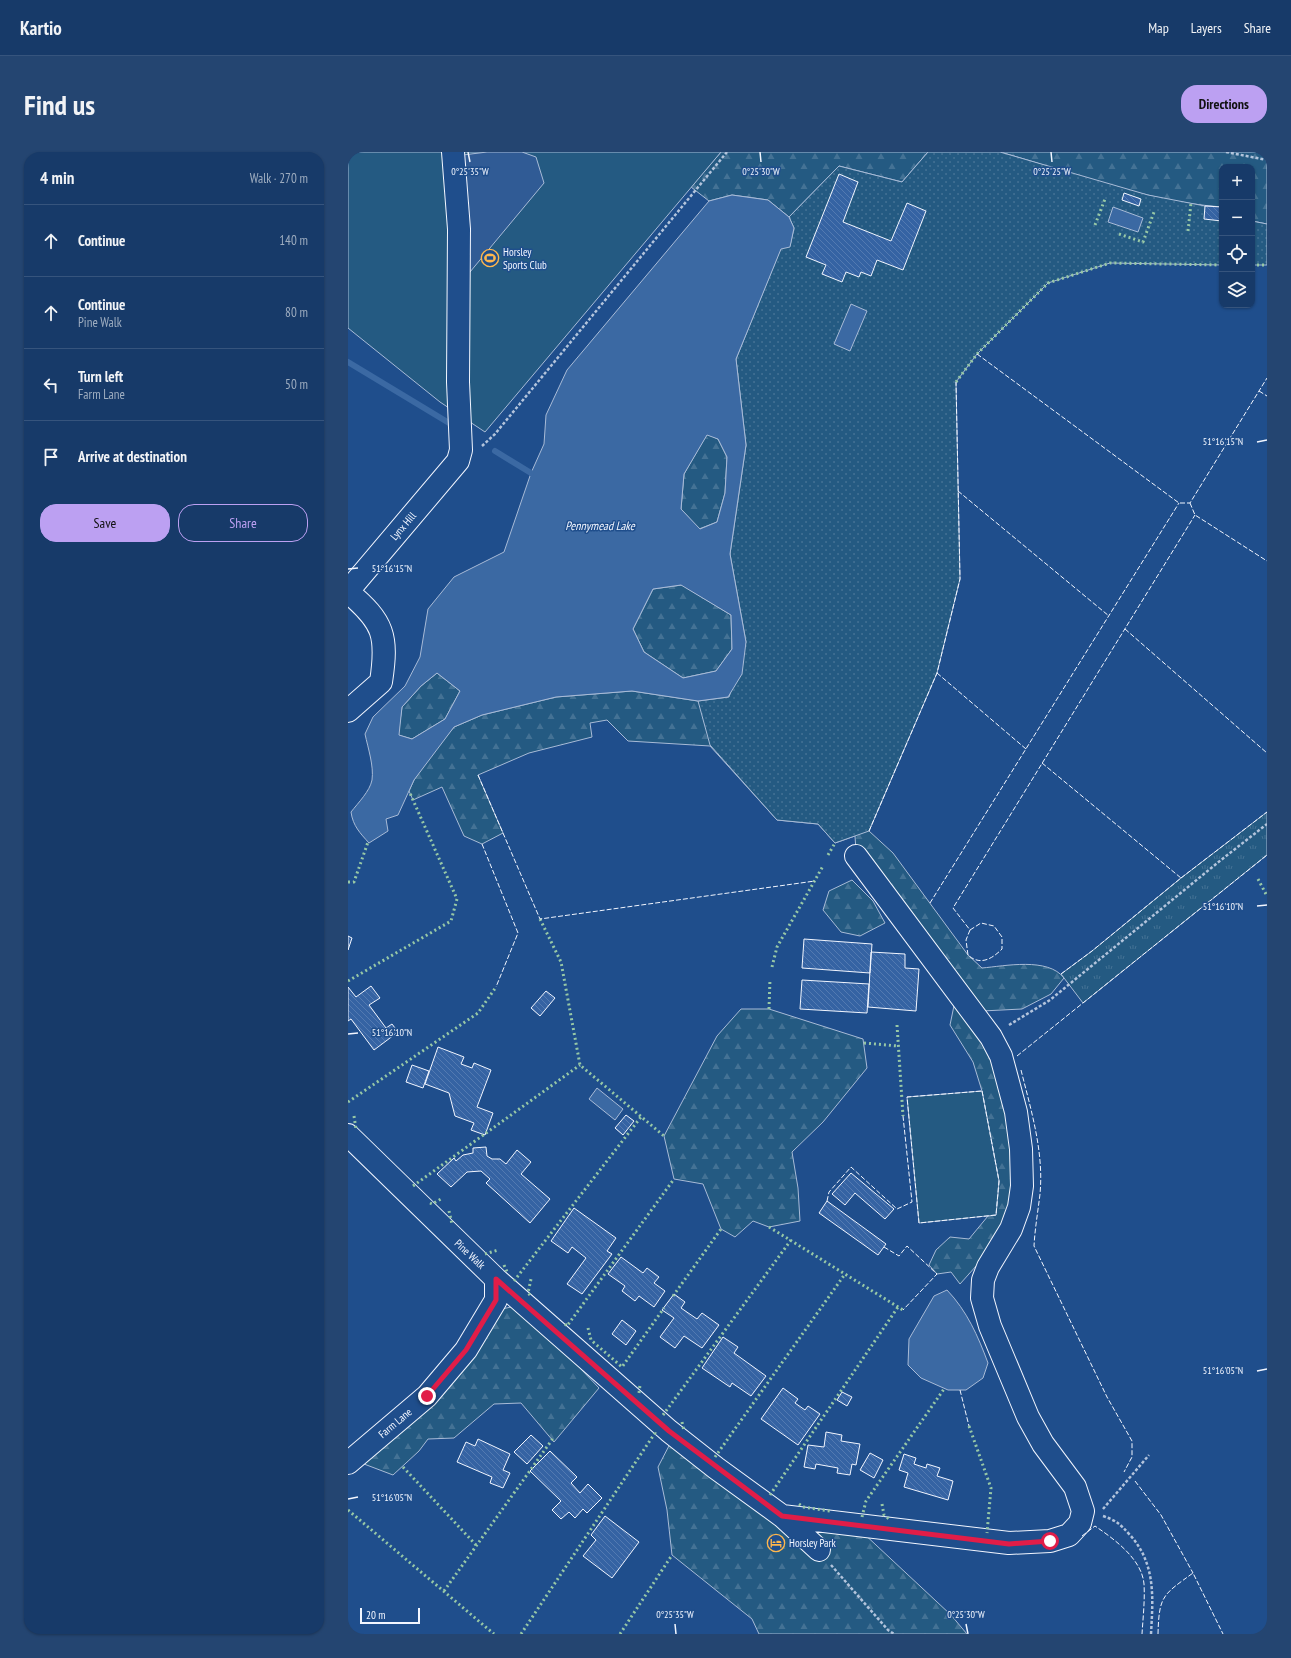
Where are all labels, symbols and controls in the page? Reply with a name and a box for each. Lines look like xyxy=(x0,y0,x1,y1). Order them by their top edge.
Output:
text: Kartio xyxy=(20,16,62,40)
text: Map xyxy=(1148,19,1169,37)
text: Layers xyxy=(1191,19,1222,37)
text: Share xyxy=(1244,19,1271,37)
button: Directions xyxy=(1181,85,1267,123)
text: Find us xyxy=(24,86,95,123)
map controls xyxy=(1219,164,1255,308)
button: + xyxy=(1219,164,1255,200)
text: 0°25'35"W xyxy=(451,165,489,178)
text: 0°25'30"W xyxy=(742,165,780,178)
text: 0°25'25"W xyxy=(1033,165,1071,178)
text: 4 min xyxy=(40,167,74,189)
text: Walk · 270 m xyxy=(250,170,308,187)
button: − xyxy=(1219,200,1255,236)
icon: ahead xyxy=(40,230,62,252)
text: Continue xyxy=(78,231,125,250)
text: 140 m xyxy=(279,232,308,249)
button: locate xyxy=(1219,236,1255,272)
place label: Horsley Sports Club xyxy=(503,245,547,272)
sports icon: Horsley Sports Club xyxy=(480,248,500,268)
button: layers xyxy=(1219,272,1255,308)
text: Continue xyxy=(78,295,125,314)
icon: ahead xyxy=(40,302,62,324)
text: 80 m xyxy=(285,304,308,321)
text: Pine Walk xyxy=(78,314,122,331)
text: Turn left xyxy=(78,367,123,386)
icon: left xyxy=(40,374,62,396)
text: 50 m xyxy=(285,376,308,393)
text: Farm Lane xyxy=(78,386,125,403)
text: 51°16'15"N xyxy=(1203,435,1243,448)
icon: arrive xyxy=(40,446,62,468)
text: Arrive at destination xyxy=(78,447,187,466)
button: Save xyxy=(40,504,170,542)
button: Share xyxy=(178,504,308,542)
street label: Lynx Hill xyxy=(387,509,419,543)
water label: Pennymead Lake xyxy=(565,518,636,533)
text: 51°16'15"N xyxy=(372,562,412,575)
text: 51°16'10"N xyxy=(1203,900,1243,913)
text: 51°16'10"N xyxy=(372,1026,412,1039)
street label: Pine Walk xyxy=(452,1236,489,1272)
text: 51°16'05"N xyxy=(1203,1364,1243,1377)
route end xyxy=(418,1387,436,1405)
street label: Farm Lane xyxy=(375,1405,415,1441)
text: 51°16'05"N xyxy=(372,1491,412,1504)
route start xyxy=(1041,1532,1059,1550)
hotel icon: Horsley Park xyxy=(766,1533,786,1553)
place label: Horsley Park xyxy=(789,1536,837,1550)
scale bar xyxy=(360,1606,420,1625)
text: 20 m xyxy=(366,1608,385,1622)
text: 0°25'35"W xyxy=(656,1608,694,1621)
text: 0°25'30"W xyxy=(947,1608,985,1621)

